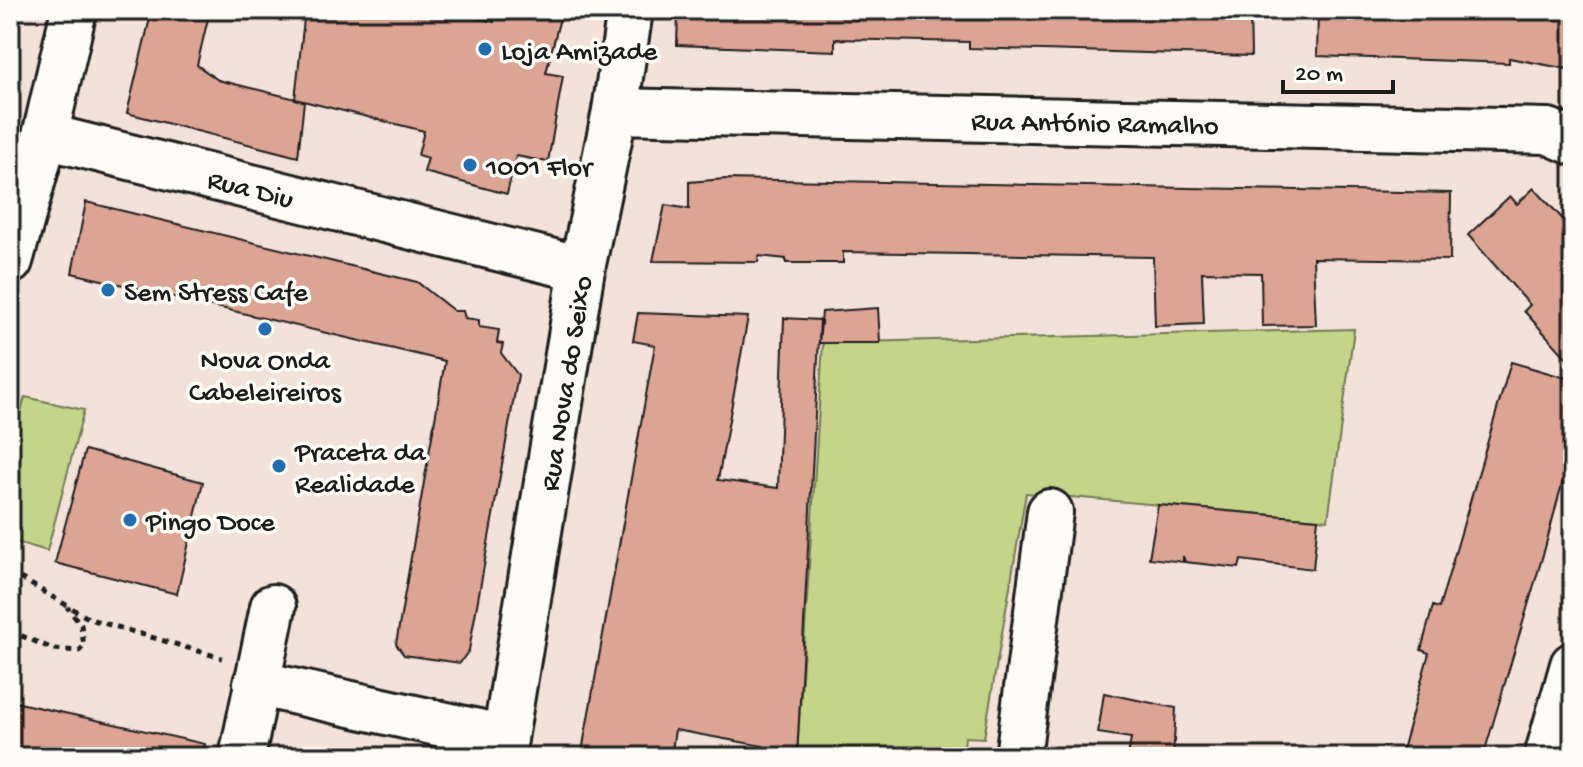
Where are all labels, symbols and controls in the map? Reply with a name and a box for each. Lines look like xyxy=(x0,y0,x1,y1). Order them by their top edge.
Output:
place label: Loja Amizade xyxy=(501,37,658,70)
marker: Loja Amizade xyxy=(476,40,494,58)
scale bar xyxy=(1283,44,1393,94)
text: 20 m xyxy=(1295,61,1343,90)
street label: Rua António Ramalho xyxy=(971,107,1219,144)
place label: 1001 Flor xyxy=(485,153,594,186)
marker: 1001 Flor xyxy=(461,156,479,174)
street label: Rua Diu xyxy=(203,165,296,218)
street label: Rua Nova do Seixo xyxy=(535,274,602,494)
place label: Sem Stress Cafe xyxy=(124,278,308,311)
marker: Sem Stress Cafe xyxy=(99,281,117,299)
marker: Nova Onda Cabeleireiros xyxy=(256,320,274,338)
place label: Nova Onda Cabeleireiros xyxy=(189,346,342,411)
place label: Praceta da Realidade xyxy=(294,438,427,503)
marker: Praceta da Realidade xyxy=(270,457,288,475)
place label: Pingo Doce xyxy=(145,508,275,541)
marker: Pingo Doce xyxy=(121,511,139,529)

